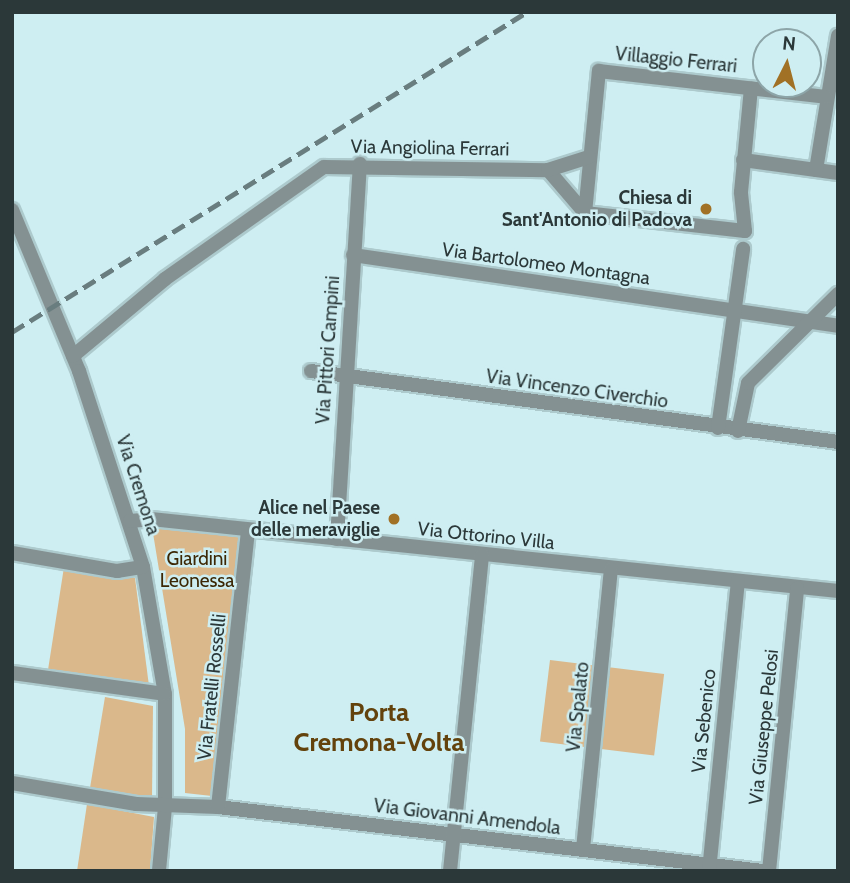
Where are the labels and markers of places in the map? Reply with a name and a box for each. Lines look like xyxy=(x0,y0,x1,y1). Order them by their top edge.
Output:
place label: Chiesa di Sant'Antonio di Padova xyxy=(502,187,692,231)
marker: Chiesa di Sant'Antonio di Padova xyxy=(698,201,714,217)
place label: Alice nel Paese delle meraviglie xyxy=(251,497,380,541)
marker: Alice nel Paese delle meraviglie xyxy=(386,511,402,527)

